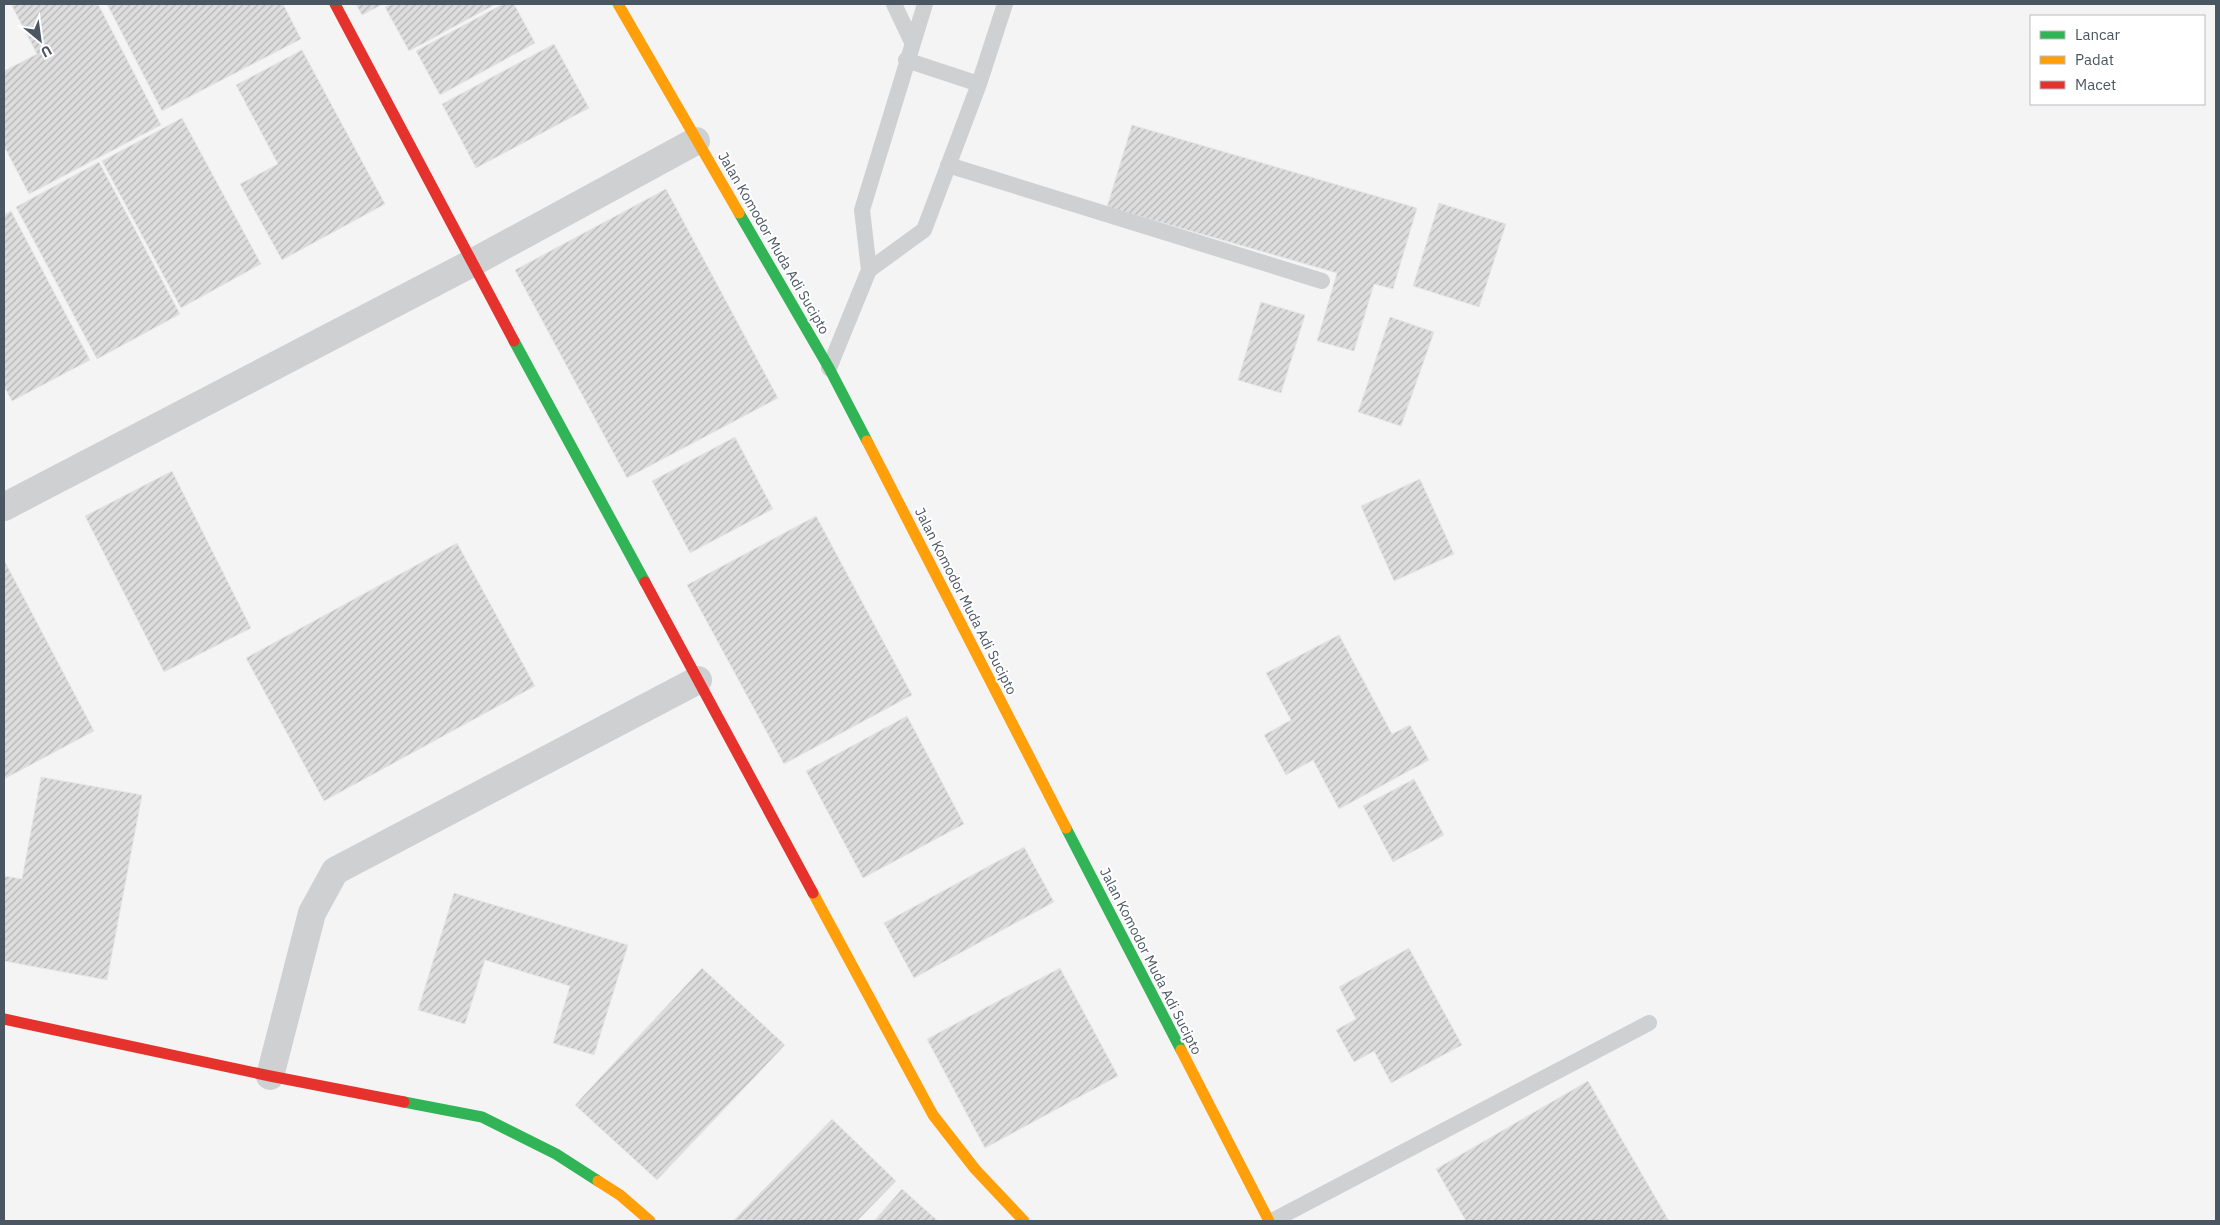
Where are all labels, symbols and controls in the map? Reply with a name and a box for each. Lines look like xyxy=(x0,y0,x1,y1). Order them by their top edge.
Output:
north arrow xyxy=(15,15,65,65)
legend xyxy=(2030,15,2205,105)
text: Lancar xyxy=(2075,25,2121,44)
text: U xyxy=(38,41,55,62)
text: Padat xyxy=(2075,50,2114,69)
text: Macet xyxy=(2075,75,2116,94)
street label: Jalan Komodor Muda Adi Sucipto xyxy=(714,149,834,337)
street label: Jalan Komodor Muda Adi Sucipto xyxy=(911,504,1021,698)
street label: Jalan Komodor Muda Adi Sucipto xyxy=(1096,864,1206,1058)

